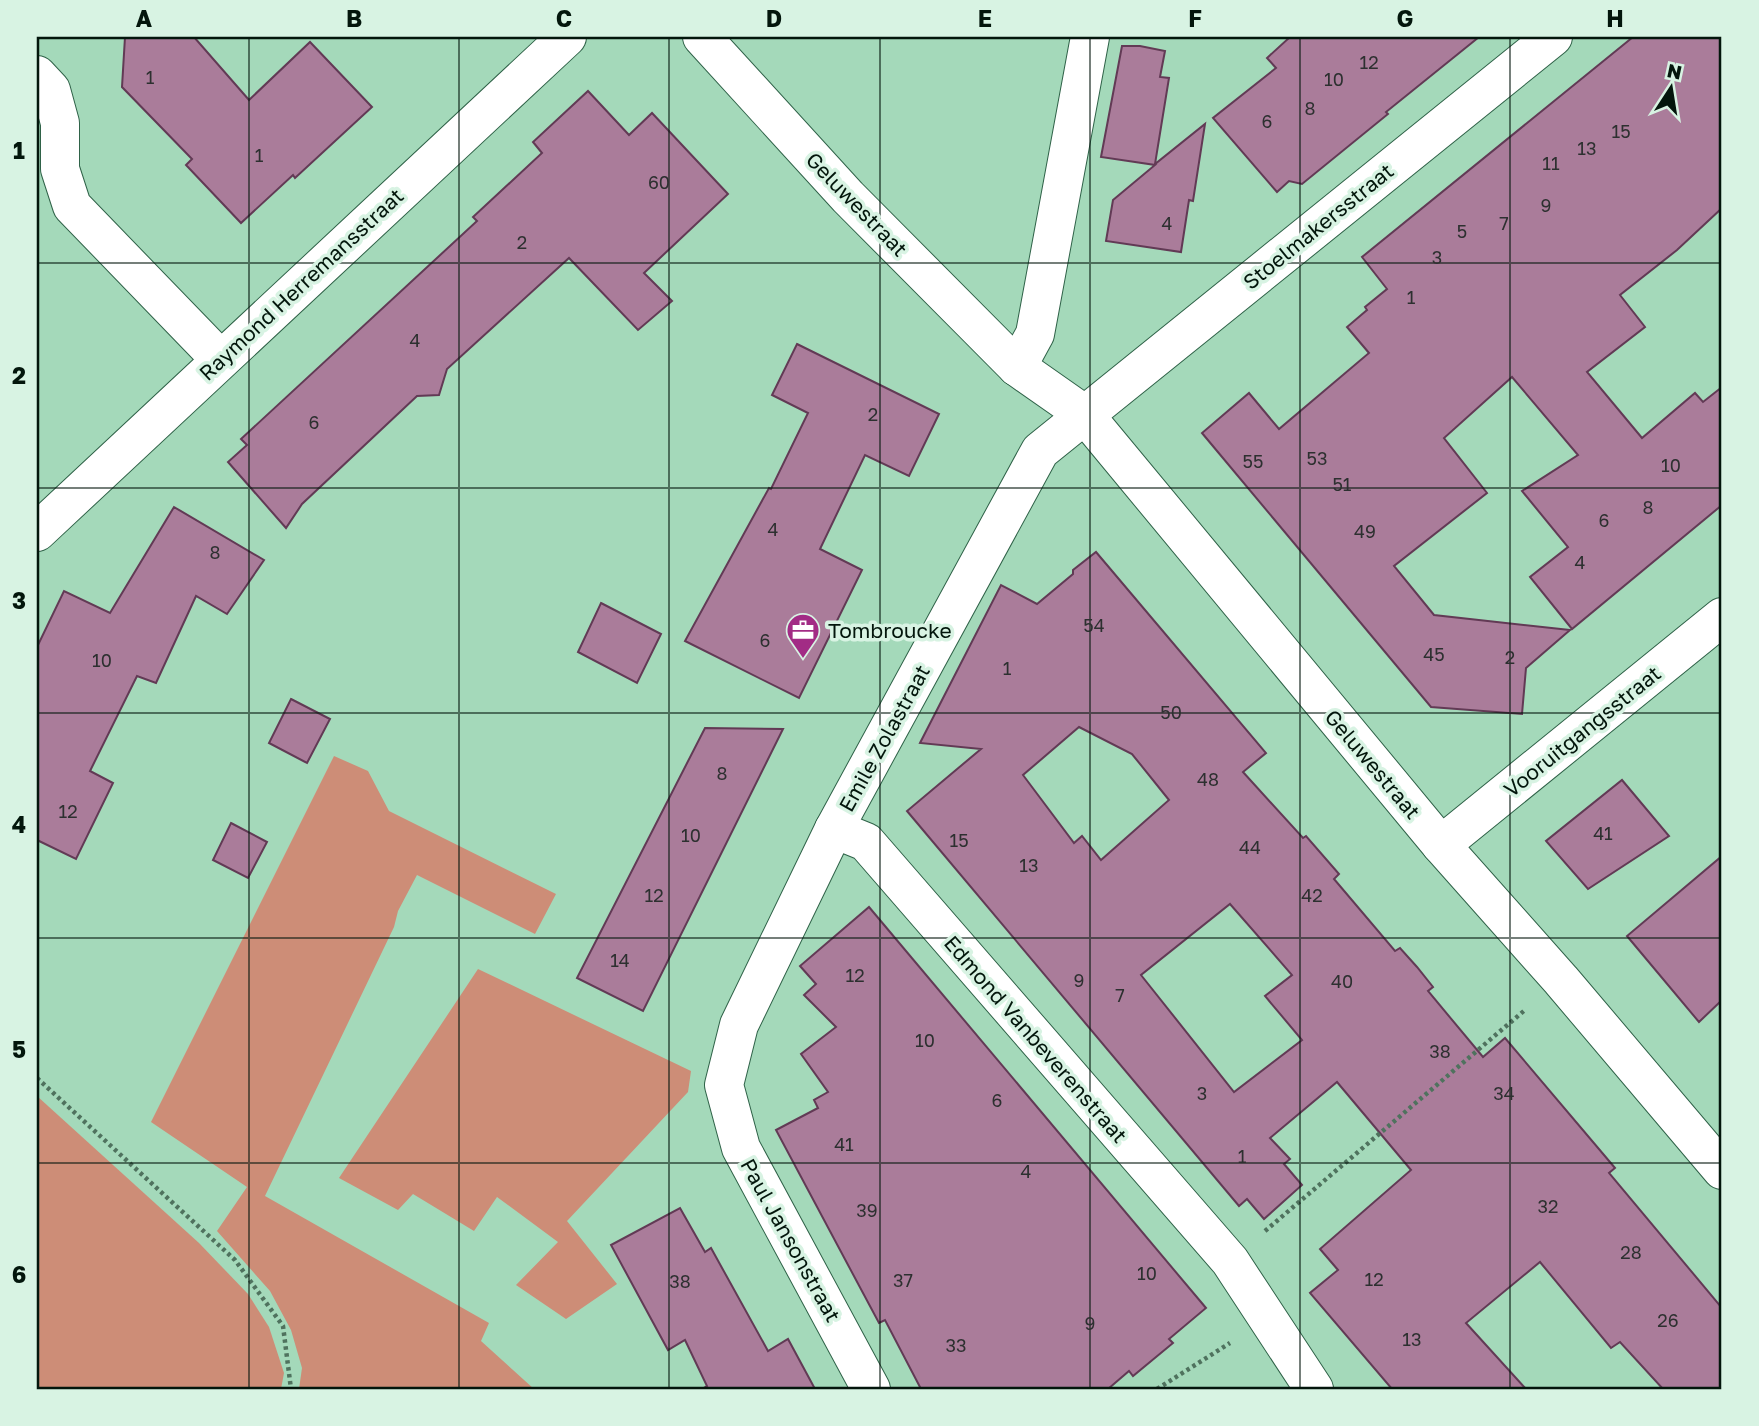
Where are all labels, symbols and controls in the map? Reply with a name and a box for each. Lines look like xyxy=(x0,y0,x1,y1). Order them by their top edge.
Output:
text: A xyxy=(136,4,153,32)
text: B xyxy=(346,4,362,32)
text: C xyxy=(556,4,572,32)
text: D xyxy=(766,4,782,32)
text: E xyxy=(978,4,992,32)
text: F xyxy=(1188,4,1202,32)
text: G xyxy=(1397,4,1413,32)
text: H xyxy=(1606,4,1624,32)
house number: 12 xyxy=(1359,51,1379,73)
north arrow xyxy=(1636,52,1706,122)
text: N xyxy=(1665,58,1684,84)
house number: 1 xyxy=(146,66,155,88)
house number: 10 xyxy=(1324,68,1344,90)
house number: 8 xyxy=(1305,97,1315,119)
house number: 6 xyxy=(1262,110,1272,132)
house number: 15 xyxy=(1611,120,1631,142)
text: 1 xyxy=(13,136,25,164)
house number: 13 xyxy=(1577,137,1597,159)
house number: 1 xyxy=(255,144,264,166)
street label: Geluwestraat xyxy=(801,146,913,262)
house number: 11 xyxy=(1542,152,1560,174)
street label: Stoelmakersstraat xyxy=(1238,157,1398,295)
house number: 60 xyxy=(648,171,670,193)
street label: Raymond Herremansstraat xyxy=(193,182,409,386)
house number: 9 xyxy=(1541,194,1551,216)
house number: 4 xyxy=(1162,212,1173,234)
house number: 7 xyxy=(1499,212,1509,234)
house number: 5 xyxy=(1457,220,1467,242)
house number: 2 xyxy=(517,231,527,253)
house number: 3 xyxy=(1432,246,1442,268)
house number: 1 xyxy=(1407,286,1416,308)
house number: 4 xyxy=(410,329,421,351)
text: 2 xyxy=(12,361,26,389)
house number: 2 xyxy=(868,403,878,425)
house number: 6 xyxy=(309,411,319,433)
house number: 53 xyxy=(1307,447,1327,469)
house number: 55 xyxy=(1243,450,1263,472)
house number: 10 xyxy=(1661,454,1681,476)
house number: 51 xyxy=(1332,473,1352,495)
house number: 8 xyxy=(1643,496,1653,518)
house number: 6 xyxy=(1599,509,1609,531)
house number: 4 xyxy=(768,518,779,540)
house number: 49 xyxy=(1354,520,1376,542)
house number: 8 xyxy=(210,541,220,563)
house number: 4 xyxy=(1575,551,1586,573)
text: 3 xyxy=(12,586,26,614)
office icon: Tombroucke xyxy=(784,611,822,660)
house number: 54 xyxy=(1083,614,1105,636)
place label: Tombroucke xyxy=(828,617,952,643)
house number: 6 xyxy=(760,629,770,651)
house number: 45 xyxy=(1423,643,1445,665)
house number: 2 xyxy=(1505,646,1515,668)
house number: 10 xyxy=(92,649,112,671)
house number: 1 xyxy=(1003,657,1012,679)
street label: Emile Zolastraat xyxy=(833,660,935,816)
street label: Vooruitgangsstraat xyxy=(1498,660,1666,802)
house number: 50 xyxy=(1160,701,1182,723)
street label: Geluwestraat xyxy=(1320,704,1426,824)
house number: 8 xyxy=(717,762,727,784)
house number: 48 xyxy=(1197,768,1219,790)
house number: 12 xyxy=(58,800,78,822)
text: 4 xyxy=(12,810,26,838)
house number: 41 xyxy=(1593,822,1613,844)
house number: 10 xyxy=(681,824,701,846)
house number: 15 xyxy=(949,829,969,851)
house number: 44 xyxy=(1239,836,1261,858)
house number: 13 xyxy=(1019,854,1039,876)
house number: 12 xyxy=(644,884,664,906)
house number: 42 xyxy=(1301,884,1323,906)
street label: Edmond Vanbeverenstraat xyxy=(939,930,1133,1148)
house number: 14 xyxy=(610,949,630,971)
house number: 12 xyxy=(845,964,865,986)
house number: 9 xyxy=(1074,969,1084,991)
house number: 40 xyxy=(1331,970,1353,992)
house number: 7 xyxy=(1115,984,1125,1006)
house number: 10 xyxy=(915,1029,935,1051)
text: 5 xyxy=(12,1035,26,1063)
house number: 38 xyxy=(1429,1040,1451,1062)
house number: 3 xyxy=(1197,1082,1207,1104)
house number: 34 xyxy=(1493,1082,1515,1104)
house number: 6 xyxy=(992,1089,1002,1111)
house number: 41 xyxy=(834,1133,854,1155)
house number: 1 xyxy=(1238,1145,1247,1167)
street label: Paul Jansonstraat xyxy=(735,1154,847,1326)
house number: 4 xyxy=(1021,1160,1032,1182)
house number: 32 xyxy=(1538,1195,1558,1217)
house number: 39 xyxy=(856,1199,878,1221)
house number: 28 xyxy=(1620,1241,1642,1263)
text: 6 xyxy=(12,1260,26,1288)
house number: 10 xyxy=(1137,1262,1157,1284)
house number: 12 xyxy=(1364,1268,1384,1290)
house number: 37 xyxy=(893,1269,913,1291)
house number: 38 xyxy=(669,1270,691,1292)
house number: 26 xyxy=(1657,1309,1679,1331)
house number: 9 xyxy=(1085,1312,1095,1334)
house number: 13 xyxy=(1402,1328,1422,1350)
house number: 33 xyxy=(945,1334,967,1356)

